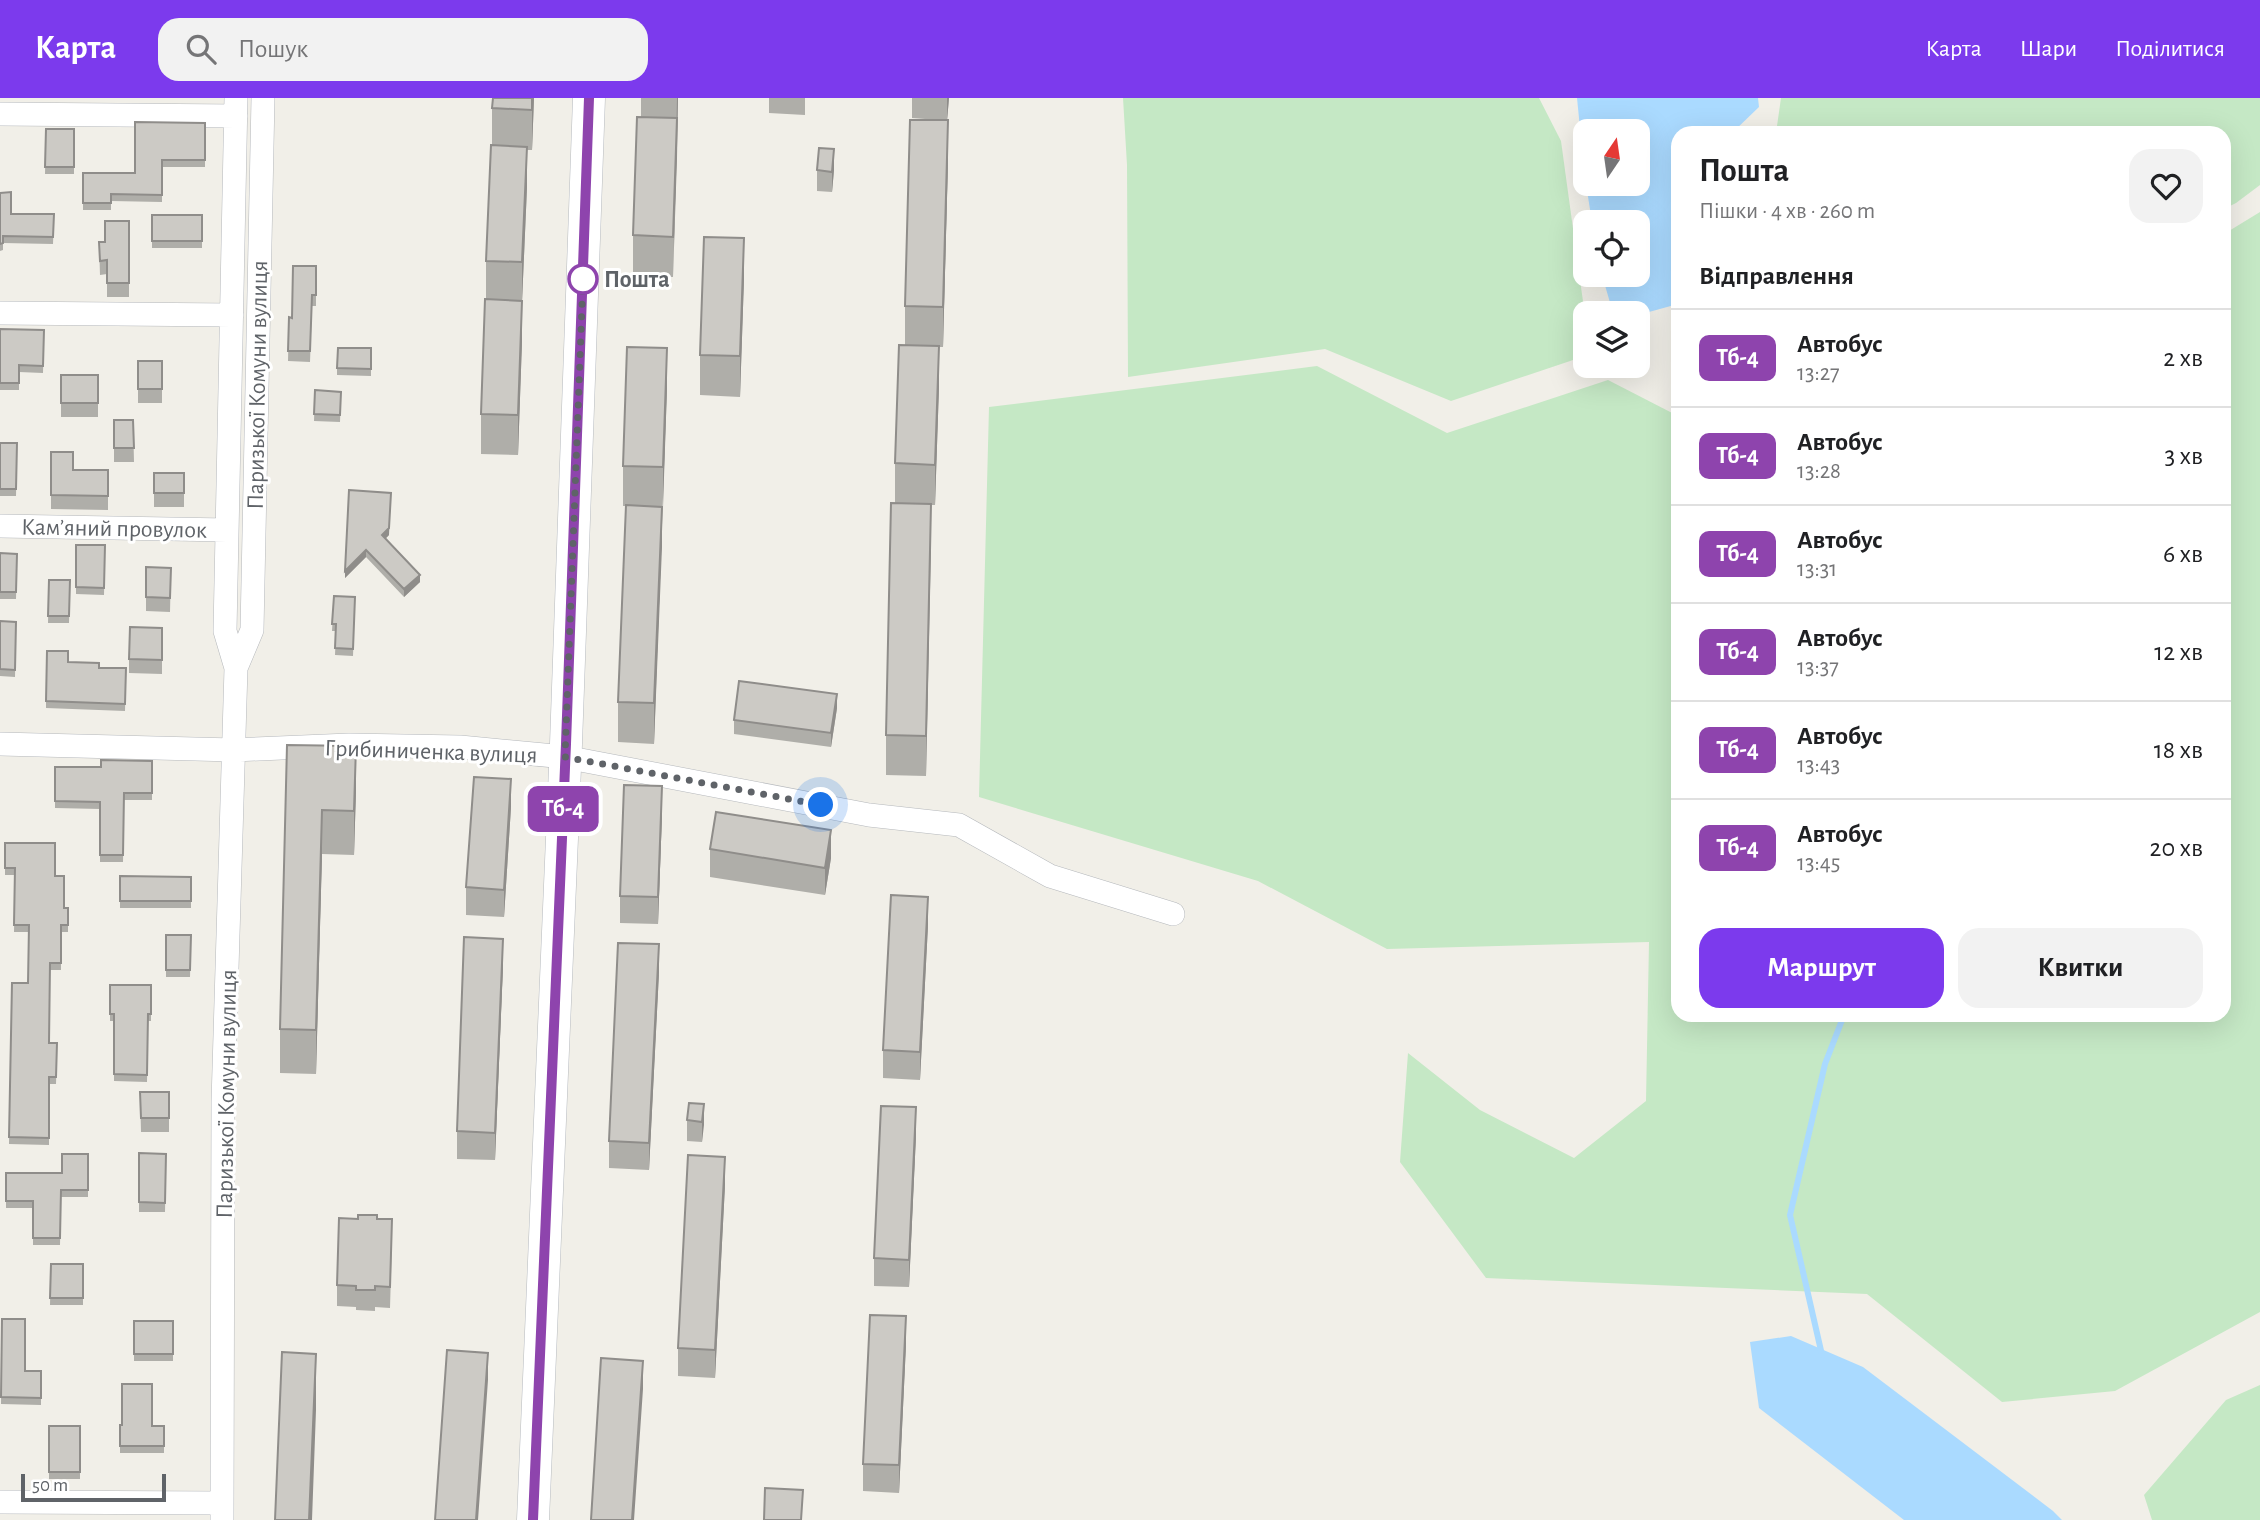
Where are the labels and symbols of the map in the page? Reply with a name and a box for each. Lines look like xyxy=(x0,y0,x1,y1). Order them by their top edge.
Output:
north arrow xyxy=(1573,119,1650,196)
street label: Паризької Комуни вулиця xyxy=(244,260,272,510)
marker: Пошта xyxy=(568,264,598,294)
place label: Пошта xyxy=(604,268,670,292)
street label: Кам’яний провулок xyxy=(21,515,207,543)
street label: Грибиниченка вулиця xyxy=(324,736,538,768)
line badge: Тб-4 xyxy=(514,786,612,832)
your location xyxy=(803,787,838,822)
street label: Паризької Комуни вулиця xyxy=(213,969,241,1219)
scale bar xyxy=(21,1471,166,1503)

